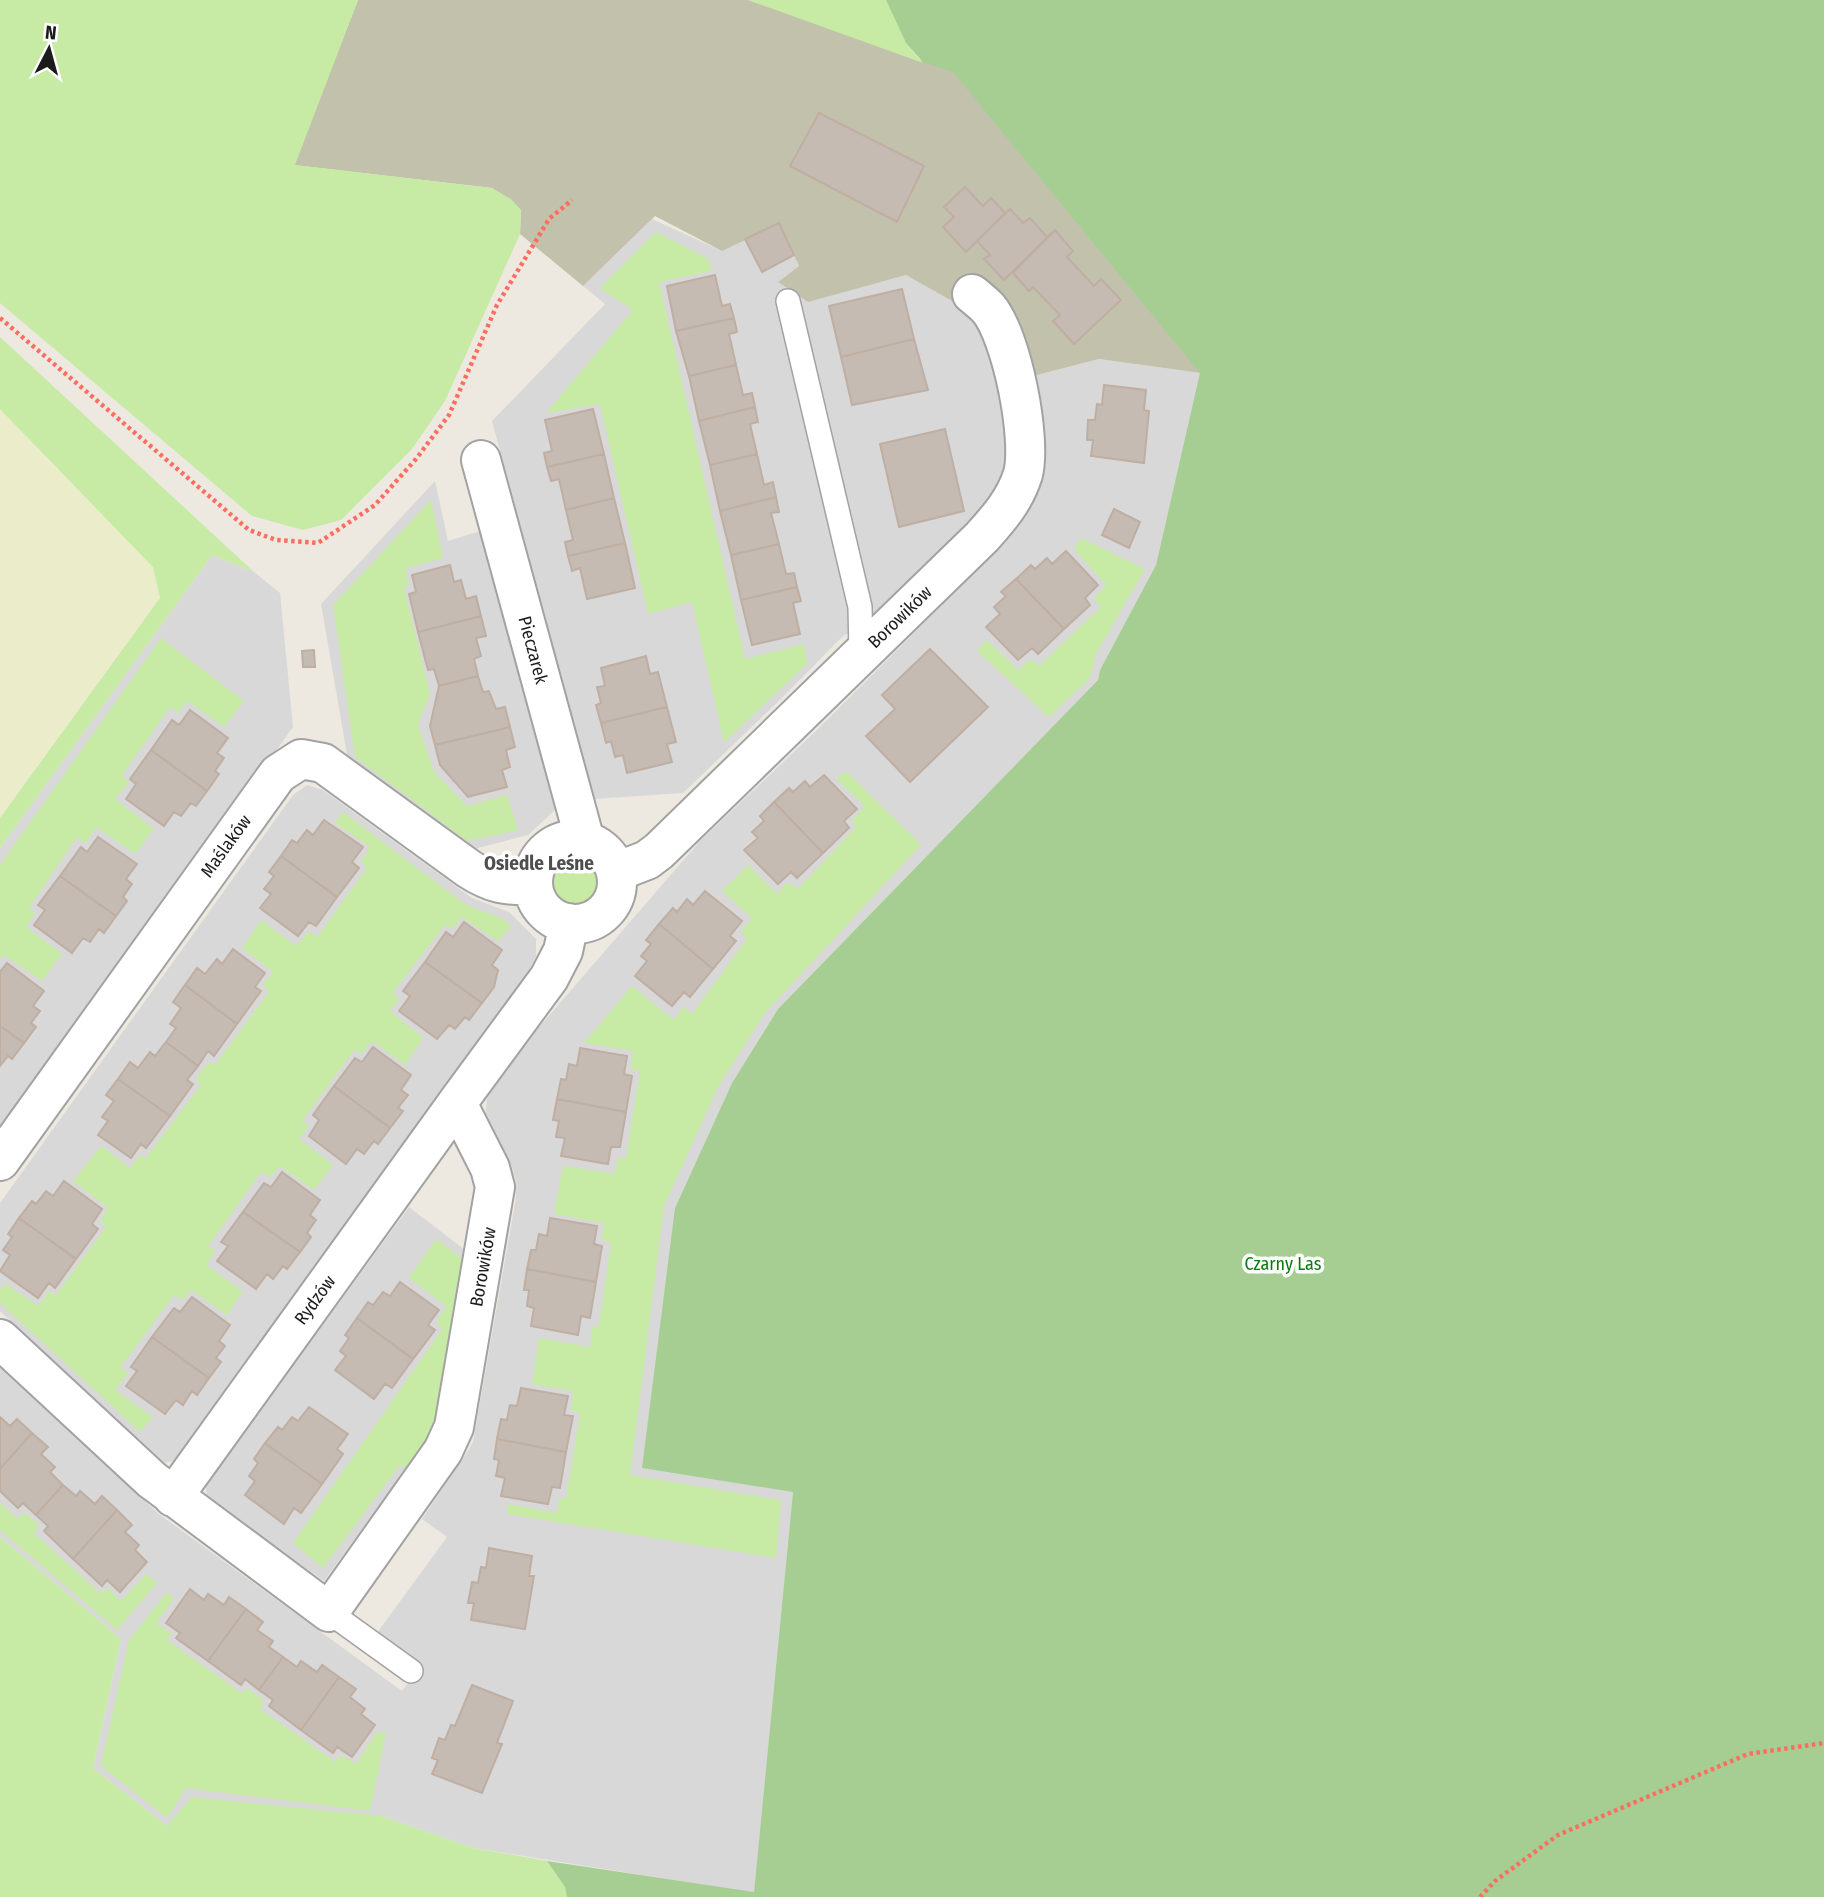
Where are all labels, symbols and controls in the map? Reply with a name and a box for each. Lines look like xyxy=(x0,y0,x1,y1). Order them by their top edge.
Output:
north arrow xyxy=(14,14,84,84)
text: N xyxy=(44,21,58,45)
street label: Borowików xyxy=(863,581,937,653)
street label: Pieczarek xyxy=(513,614,553,687)
street label: Maślaków xyxy=(196,810,256,882)
district label: Osiedle Leśne xyxy=(484,852,594,875)
street label: Borowików xyxy=(465,1225,501,1308)
park label: Czarny Las xyxy=(1245,1253,1322,1275)
street label: Rydzów xyxy=(290,1271,340,1329)

